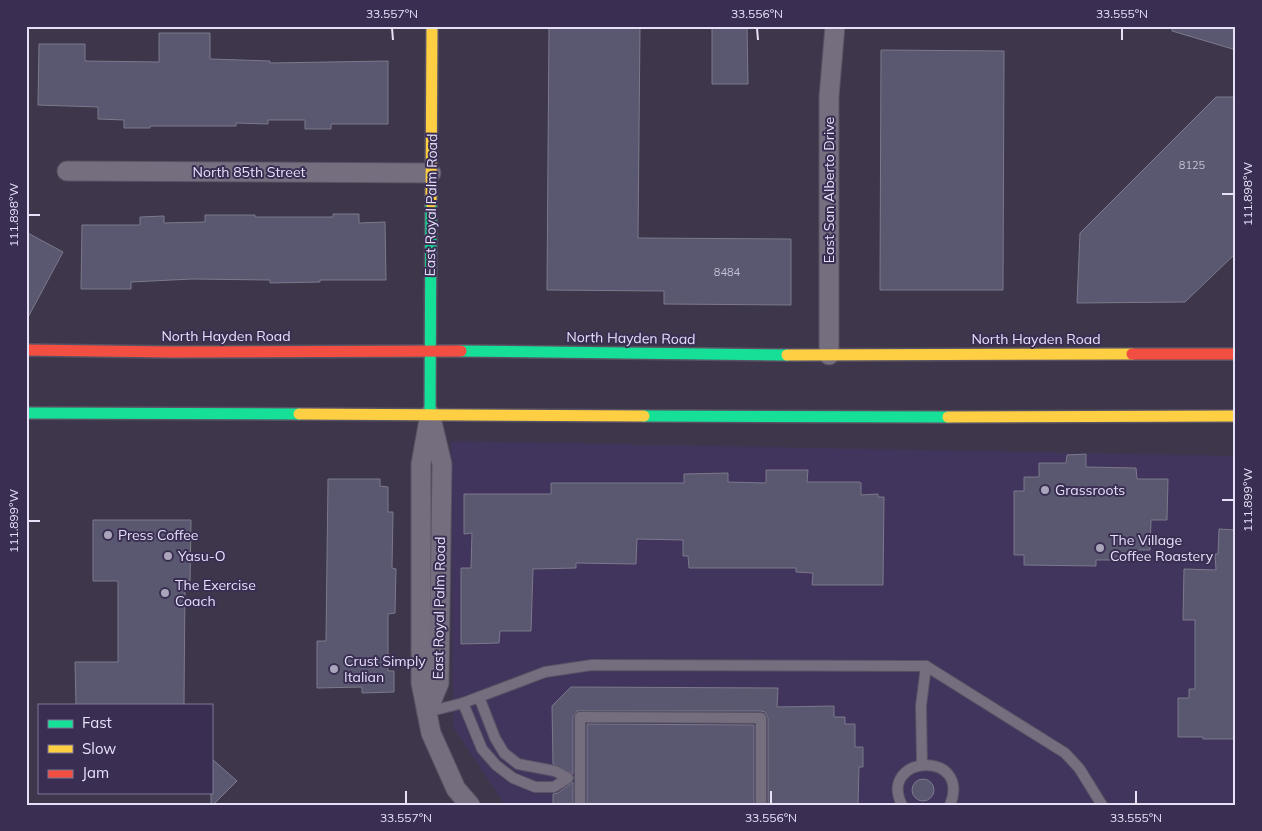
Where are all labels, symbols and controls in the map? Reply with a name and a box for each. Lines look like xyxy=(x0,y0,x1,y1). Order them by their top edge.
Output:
text: 33.557°N xyxy=(366,6,418,21)
text: 33.556°N xyxy=(731,6,783,21)
text: 33.555°N xyxy=(1096,6,1148,21)
street label: East San Alberto Drive xyxy=(820,117,838,263)
street label: East Royal Palm Road xyxy=(421,133,441,277)
house number: 8125 xyxy=(1179,158,1206,172)
text: 111.898°W xyxy=(1240,162,1255,226)
street label: North 85th Street xyxy=(193,163,306,181)
text: 111.898°W xyxy=(6,183,21,247)
house number: 8484 xyxy=(714,265,741,279)
street label: North Hayden Road xyxy=(161,327,291,345)
street label: North Hayden Road xyxy=(566,328,696,348)
street label: North Hayden Road xyxy=(971,330,1101,348)
text: 111.899°W xyxy=(1240,468,1255,532)
place label: Grassroots xyxy=(1055,481,1125,499)
marker: Grassroots xyxy=(1039,484,1051,496)
text: 111.899°W xyxy=(6,489,21,553)
place label: Press Coffee xyxy=(118,526,198,544)
marker: Press Coffee xyxy=(102,529,114,541)
place label: The Village Coffee Roastery xyxy=(1110,531,1214,565)
street label: East Royal Palm Road xyxy=(429,536,449,680)
marker: The Village Coffee Roastery xyxy=(1094,542,1106,554)
place label: Yasu-O xyxy=(177,547,226,565)
marker: Yasu-O xyxy=(162,550,174,562)
place label: The Exercise Coach xyxy=(175,576,256,610)
marker: The Exercise Coach xyxy=(159,587,171,599)
place label: Crust Simply Italian xyxy=(344,652,426,686)
marker: Crust Simply Italian xyxy=(328,663,340,675)
legend xyxy=(38,704,212,794)
text: Fast xyxy=(82,713,112,732)
text: Slow xyxy=(82,739,116,758)
text: Jam xyxy=(82,763,109,782)
text: 33.557°N xyxy=(380,810,432,825)
text: 33.556°N xyxy=(745,810,797,825)
text: 33.555°N xyxy=(1110,810,1162,825)

